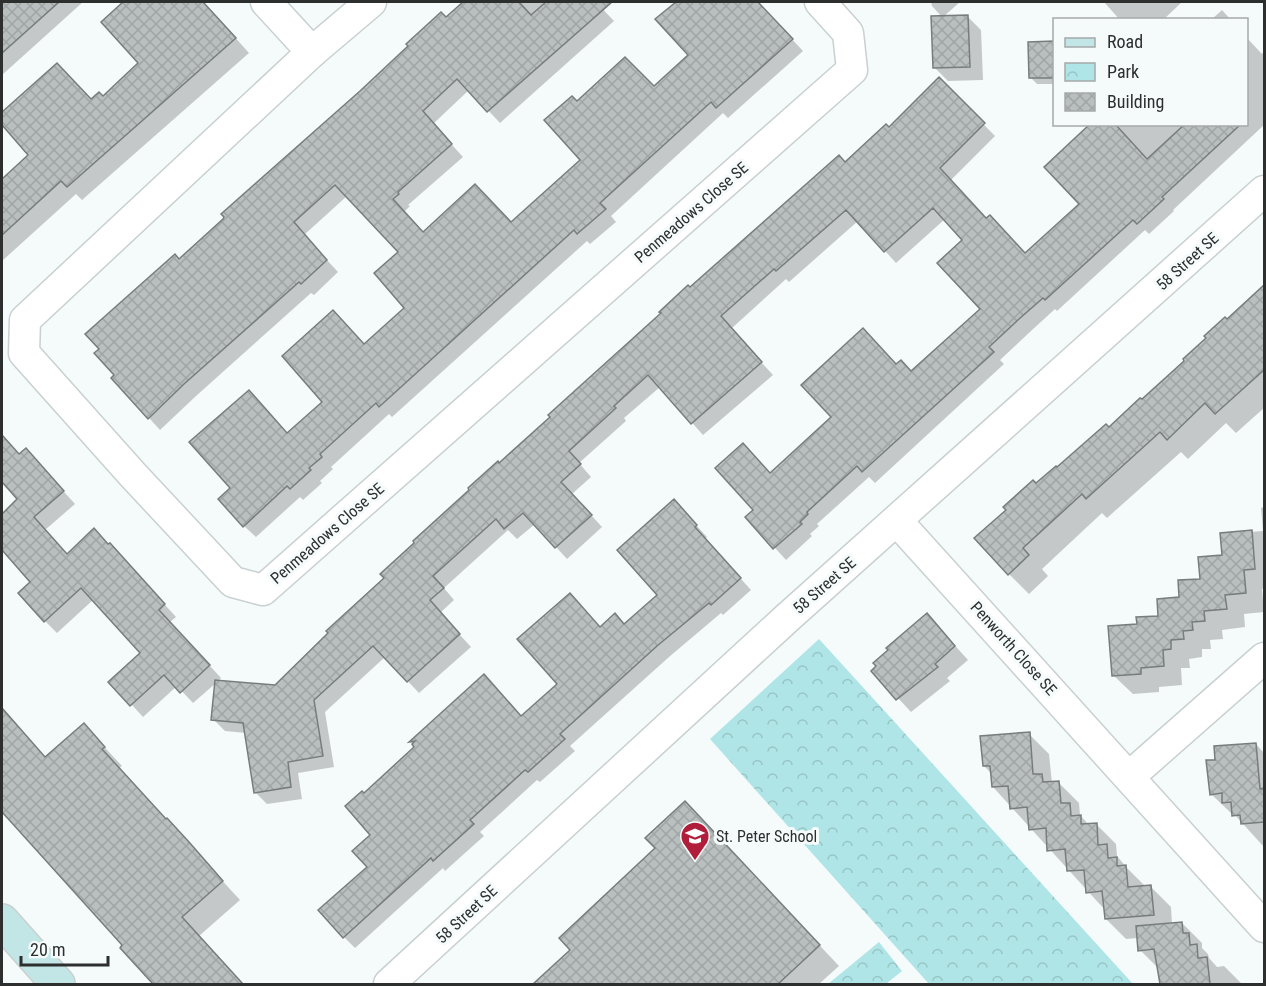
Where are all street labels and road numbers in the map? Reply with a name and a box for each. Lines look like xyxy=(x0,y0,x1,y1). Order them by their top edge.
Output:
street label: Penmeadows Close SE xyxy=(631,158,752,267)
street label: 58 Street SE xyxy=(1152,229,1222,294)
street label: Penmeadows Close SE xyxy=(267,479,388,588)
street label: 58 Street SE xyxy=(789,553,860,618)
street label: Penworth Close SE xyxy=(967,598,1061,699)
street label: 58 Street SE xyxy=(432,881,501,948)

